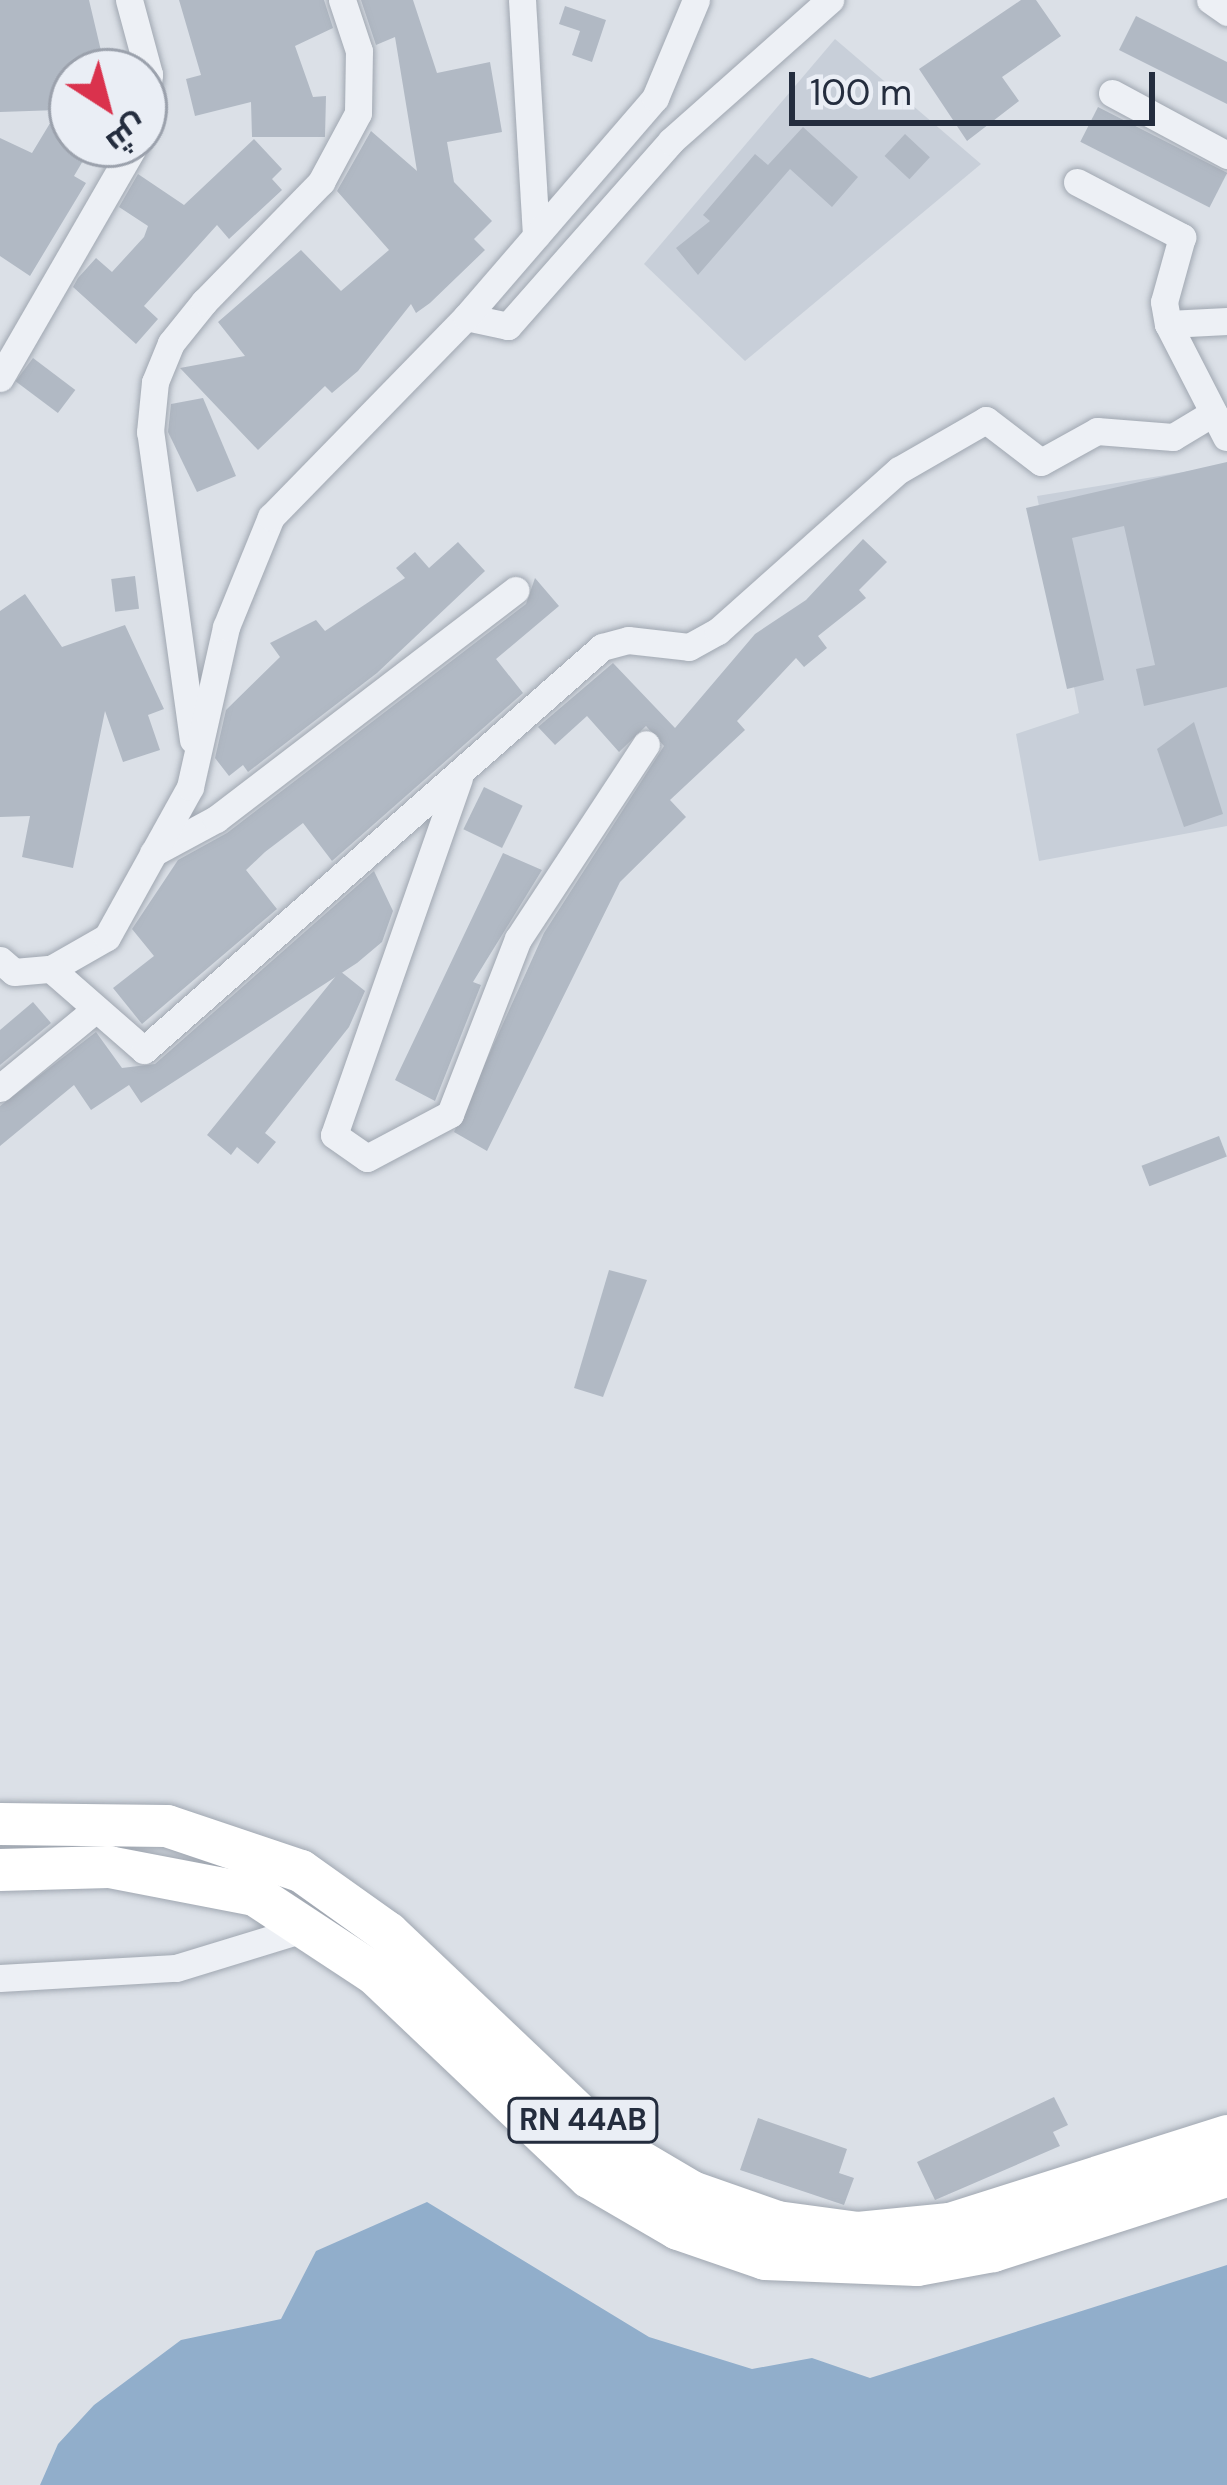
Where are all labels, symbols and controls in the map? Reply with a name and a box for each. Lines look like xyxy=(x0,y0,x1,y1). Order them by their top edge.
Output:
north arrow xyxy=(48,48,168,168)
scale bar xyxy=(795,48,1161,122)
text: 100 m xyxy=(810,69,912,116)
text: ش xyxy=(98,105,157,165)
road number: RN 44AB xyxy=(505,2096,661,2144)

